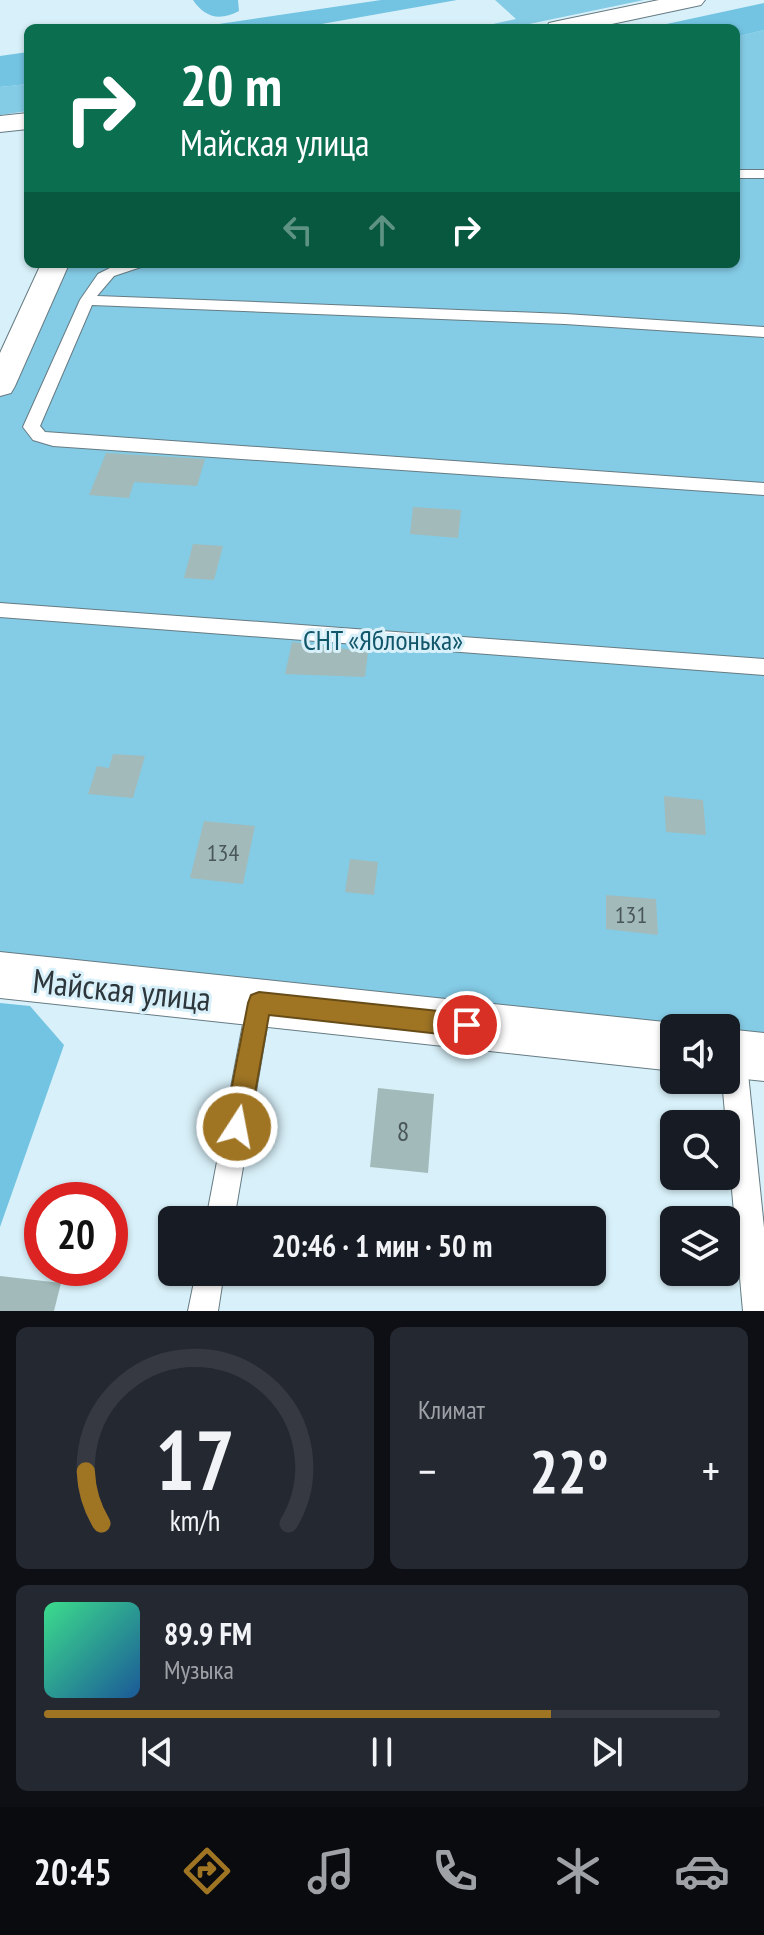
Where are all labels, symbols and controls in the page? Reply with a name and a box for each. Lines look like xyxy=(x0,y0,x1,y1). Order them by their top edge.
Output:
text: 20 m xyxy=(180,49,282,121)
icon: right xyxy=(48,56,152,160)
text: Майская улица xyxy=(180,119,370,166)
icon: left xyxy=(276,208,320,252)
icon: ahead xyxy=(360,208,404,252)
icon: right xyxy=(444,208,488,252)
park label: СНТ «Яблонька» xyxy=(303,621,463,658)
house number: 134 xyxy=(207,837,239,868)
house number: 131 xyxy=(615,899,647,930)
street label: Майская улица xyxy=(31,958,213,1020)
pin xyxy=(433,991,501,1059)
icon: arrive xyxy=(445,1003,489,1047)
map controls xyxy=(660,1014,740,1286)
button: sound xyxy=(660,1014,740,1094)
position arrow xyxy=(195,1085,279,1169)
button: search xyxy=(660,1110,740,1190)
house number: 8 xyxy=(397,1112,409,1149)
speed limit sign: 20 xyxy=(24,1182,128,1286)
button: layers xyxy=(660,1206,740,1286)
text: 20:46 · 1 мин · 50 m xyxy=(272,1226,492,1265)
text: Климат xyxy=(418,1393,485,1426)
text: 17 xyxy=(155,1405,235,1513)
text: 22° xyxy=(529,1432,609,1510)
text: − xyxy=(418,1442,436,1499)
text: + xyxy=(702,1442,720,1499)
text: km/h xyxy=(170,1502,220,1539)
text: 89.9 FM xyxy=(164,1614,252,1653)
text: Музыка xyxy=(164,1653,234,1686)
icon: previous xyxy=(135,1730,179,1774)
icon: pause xyxy=(360,1730,404,1774)
icon: next xyxy=(585,1730,629,1774)
icon: directions xyxy=(179,1843,235,1899)
icon: music xyxy=(303,1843,359,1899)
icon: phone xyxy=(427,1843,483,1899)
icon: climate xyxy=(550,1843,606,1899)
icon: car xyxy=(674,1843,730,1899)
text: 20:45 xyxy=(34,1848,112,1895)

